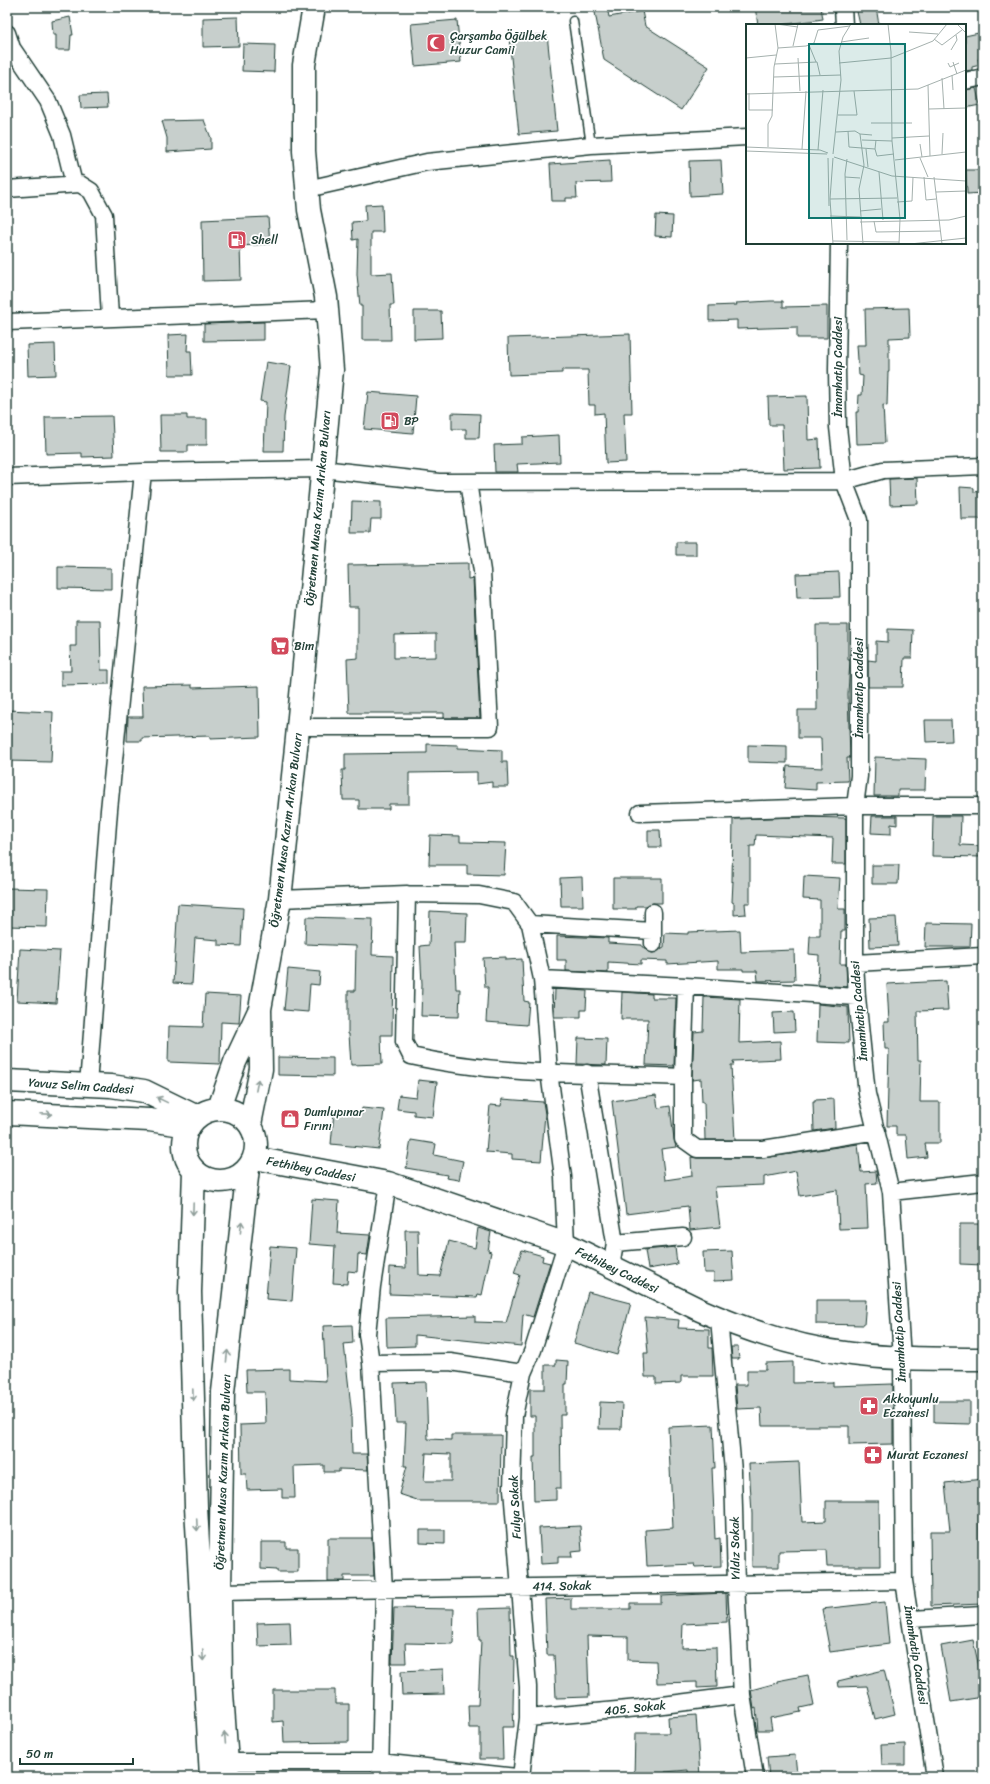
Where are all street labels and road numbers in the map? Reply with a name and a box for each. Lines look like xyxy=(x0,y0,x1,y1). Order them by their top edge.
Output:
street label: İmamhatip Caddesi xyxy=(827,316,849,418)
street label: Öğretmen Musa Kazım Arıkan Bulvarı xyxy=(298,409,338,607)
street label: İmamhatip Caddesi xyxy=(848,637,870,739)
street label: Öğretmen Musa Kazım Arıkan Bulvarı xyxy=(263,731,309,929)
street label: İmamhatip Caddesi xyxy=(844,959,874,1063)
street label: Yavuz Selim Caddesi xyxy=(28,1071,135,1101)
street label: Fethibey Caddesi xyxy=(265,1150,358,1189)
street label: Fethibey Caddesi xyxy=(572,1240,663,1300)
street label: İmamhatip Caddesi xyxy=(885,1280,913,1384)
street label: Öğretmen Musa Kazım Arıkan Bulvarı xyxy=(209,1374,237,1570)
street label: Fulya Sokak xyxy=(502,1474,528,1540)
street label: Yıldız Sokak xyxy=(723,1516,747,1580)
street label: 414. Sokak xyxy=(532,1574,592,1598)
street label: İmamhatip Caddesi xyxy=(897,1603,935,1707)
street label: 405. Sokak xyxy=(603,1694,667,1722)

